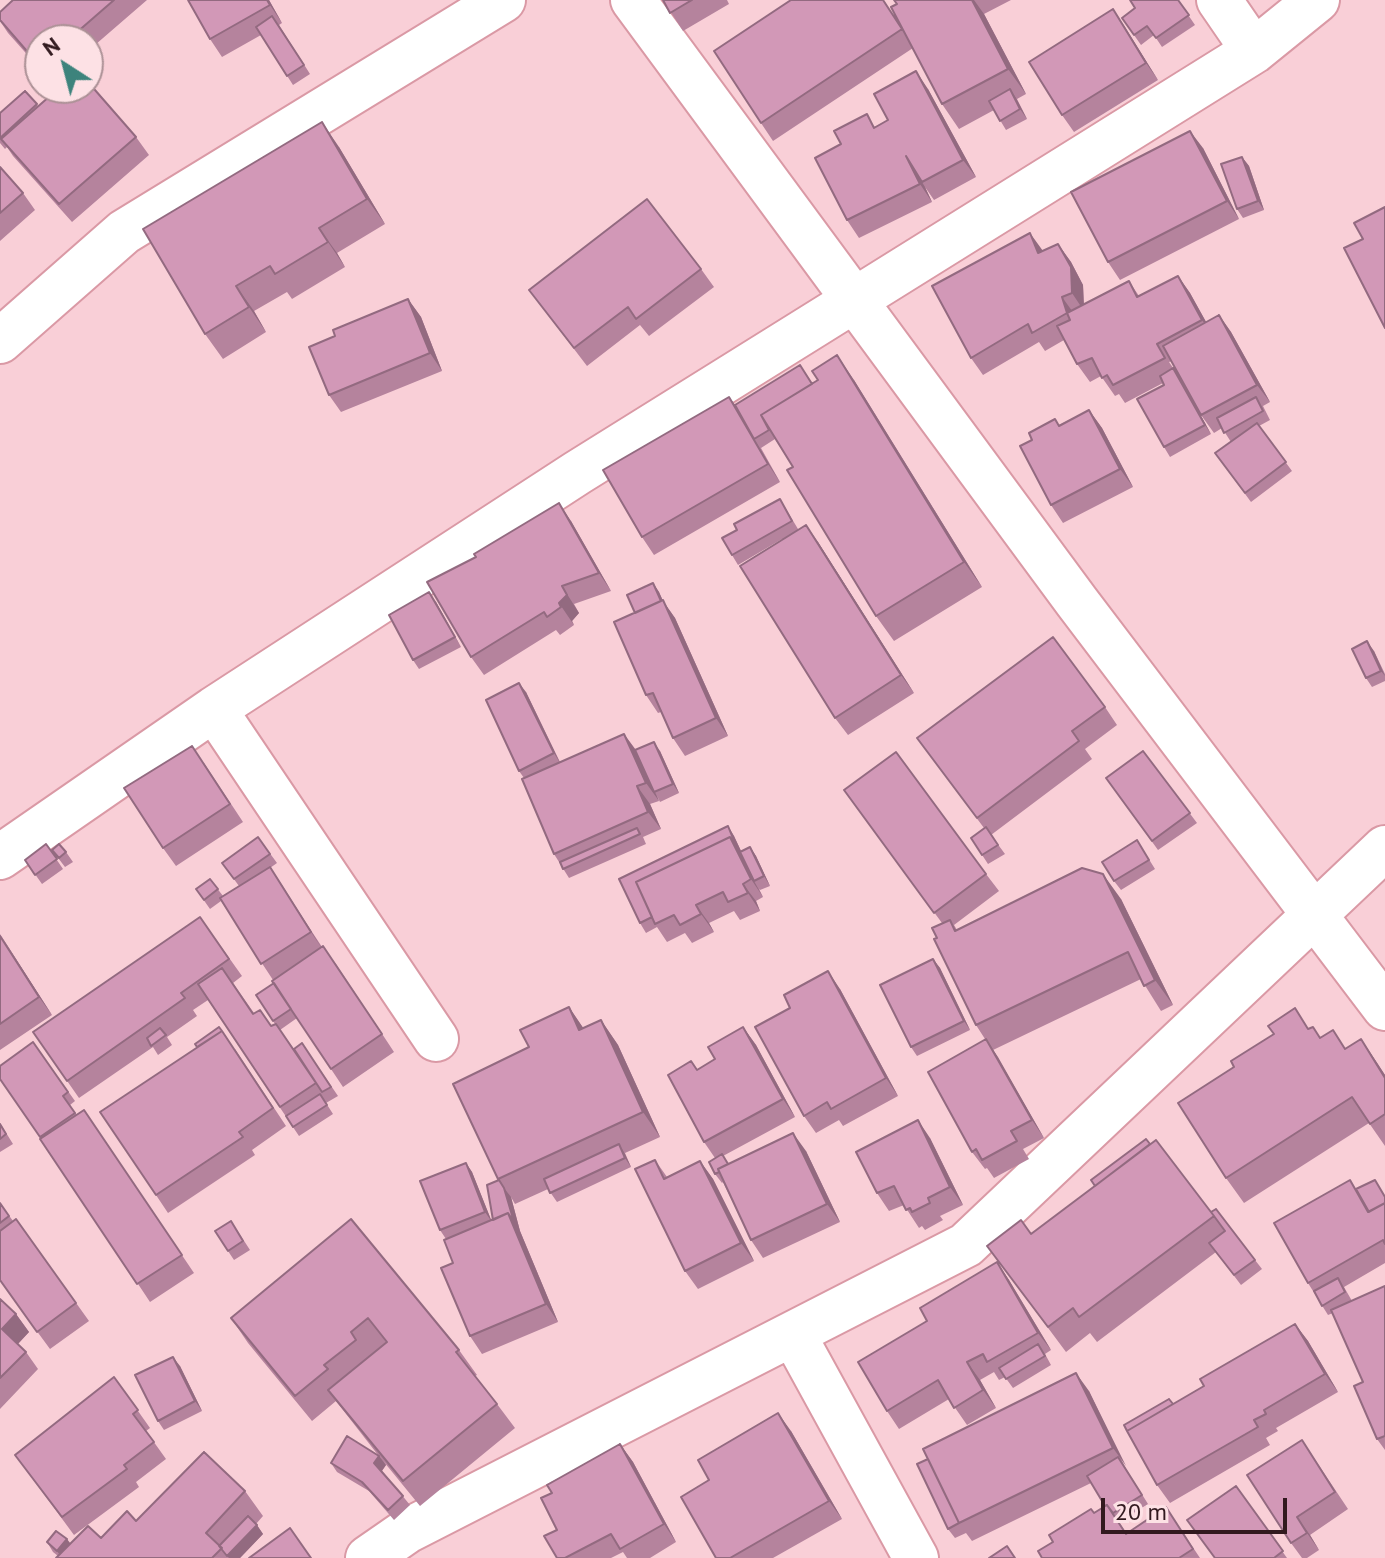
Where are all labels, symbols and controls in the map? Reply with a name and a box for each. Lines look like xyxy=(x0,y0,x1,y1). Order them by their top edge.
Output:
north arrow xyxy=(24,24,104,104)
text: N xyxy=(37,31,65,62)
scale bar xyxy=(1105,1482,1291,1532)
text: 20 m xyxy=(1115,1496,1167,1527)

